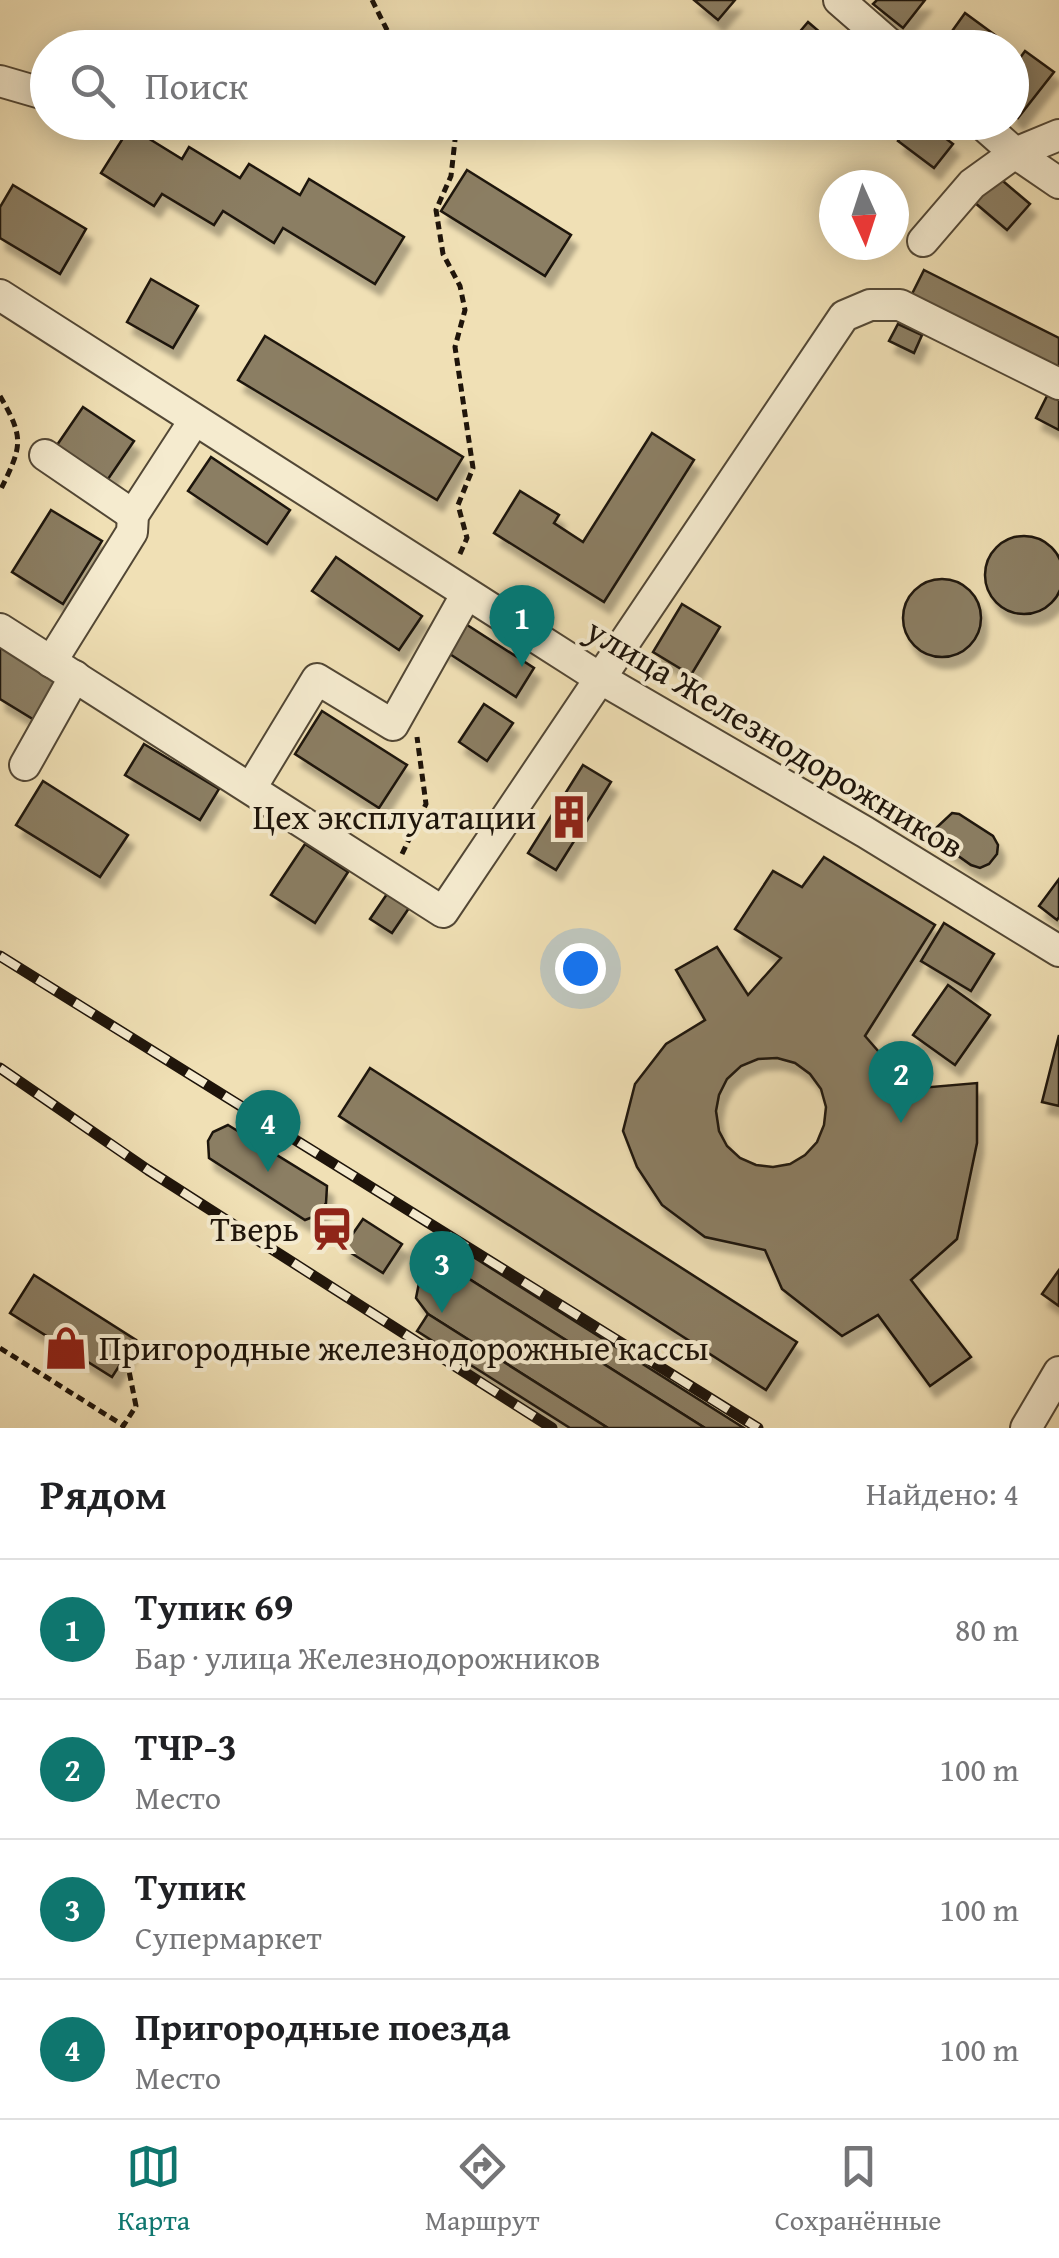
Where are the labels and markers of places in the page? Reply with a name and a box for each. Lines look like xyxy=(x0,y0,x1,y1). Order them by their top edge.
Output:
pin: 1 xyxy=(490,584,554,667)
place label: Цех эксплуатации xyxy=(253,791,536,842)
building icon: Цех эксплуатации xyxy=(545,793,593,841)
pin: 2 xyxy=(868,1040,934,1123)
pin: 4 xyxy=(236,1090,300,1172)
place label: Тверь xyxy=(210,1203,299,1254)
station icon: Тверь xyxy=(308,1205,356,1253)
pin: 3 xyxy=(410,1230,474,1313)
place label: Пригородные железнодорожные кассы xyxy=(99,1322,708,1373)
shop icon: Пригородные железнодорожные кассы xyxy=(42,1324,90,1372)

